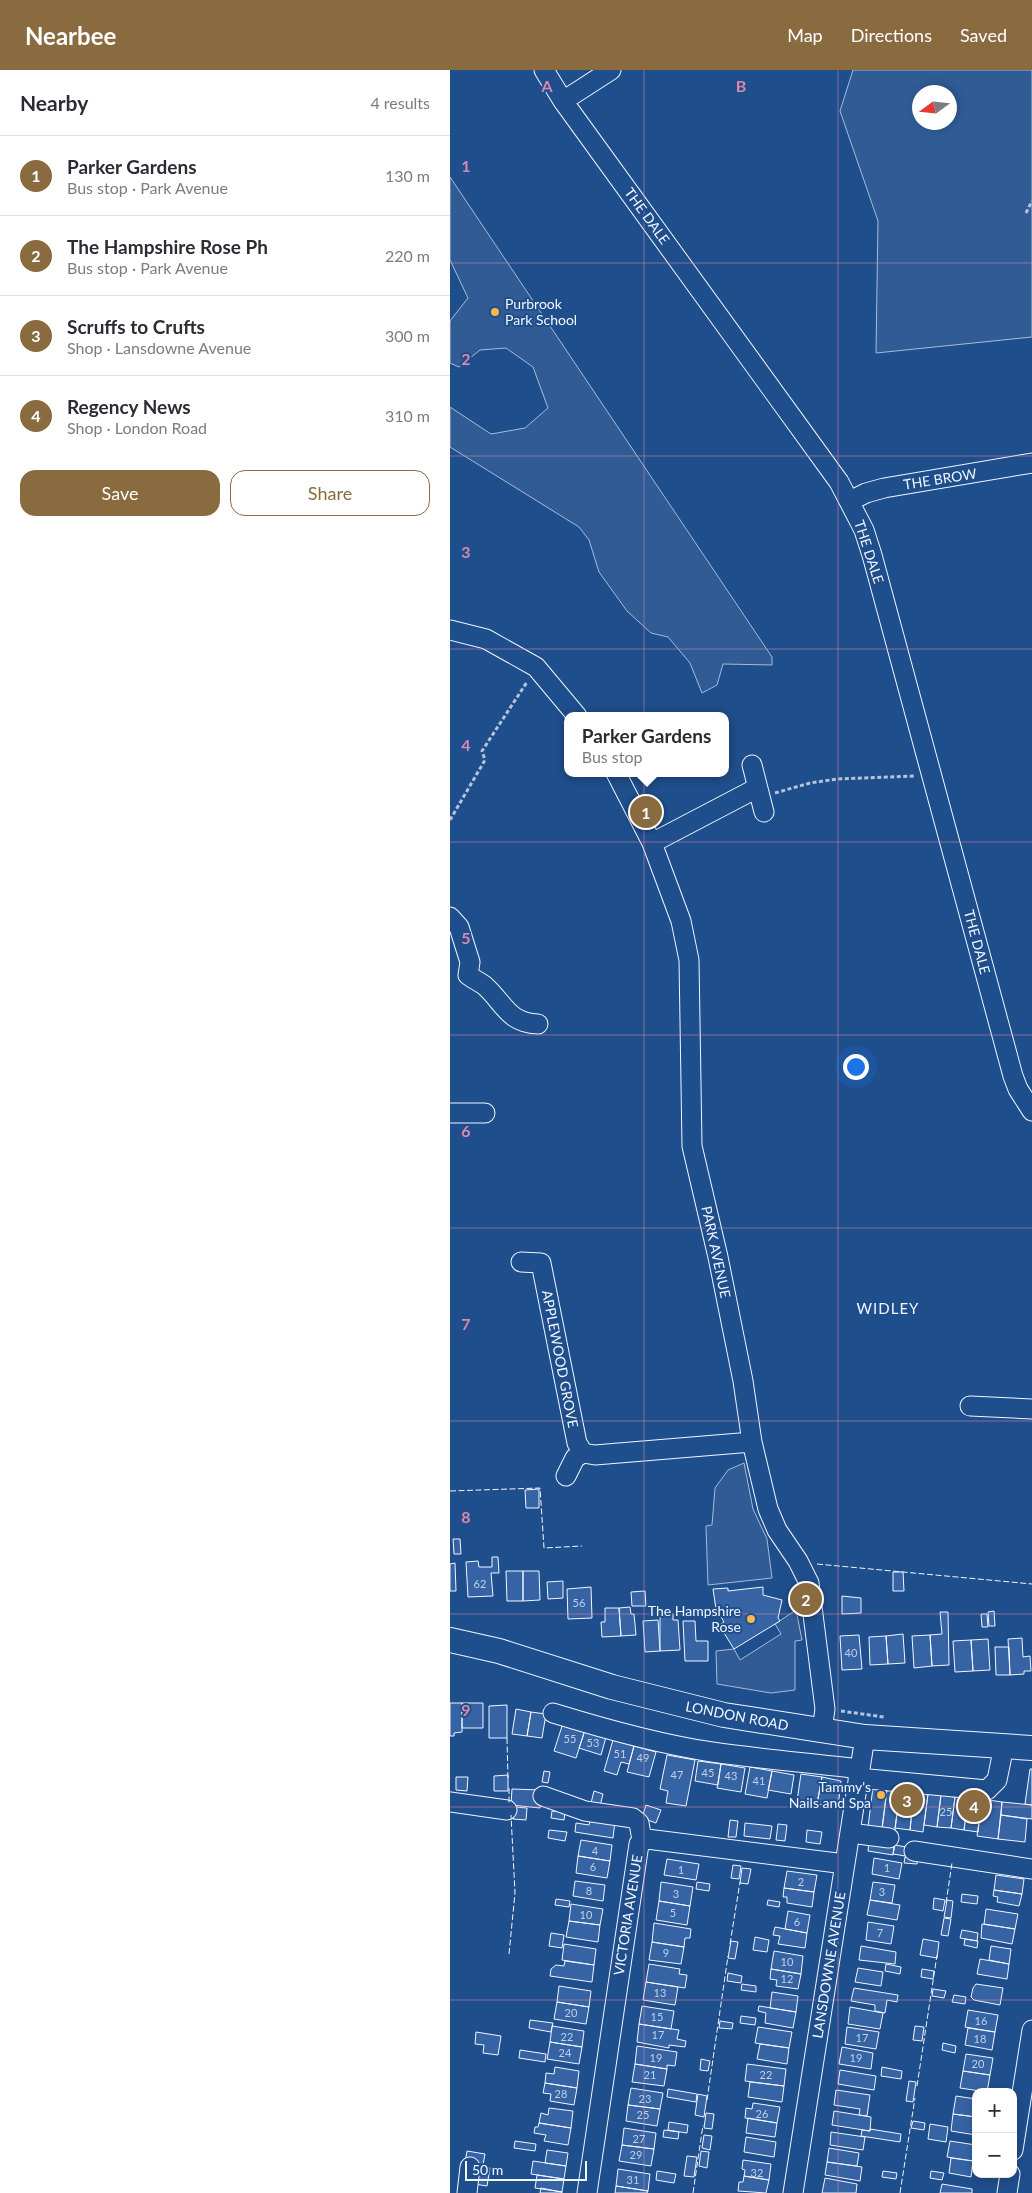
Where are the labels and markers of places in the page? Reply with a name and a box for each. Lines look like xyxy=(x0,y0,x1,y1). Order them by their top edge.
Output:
place label: Purbrook Park School xyxy=(505,295,577,328)
marker: Purbrook Park School xyxy=(489,306,501,318)
pin: 1 xyxy=(630,793,662,831)
pin: 2 xyxy=(790,1580,822,1618)
place label: The Hampshire Rose xyxy=(648,1602,741,1635)
marker: The Hampshire Rose xyxy=(745,1613,757,1625)
place label: Tammy's Nails and Spa xyxy=(789,1778,871,1811)
pin: 3 xyxy=(891,1781,923,1819)
pin: 4 xyxy=(958,1787,990,1825)
marker: Tammy's Nails and Spa xyxy=(875,1789,887,1801)

